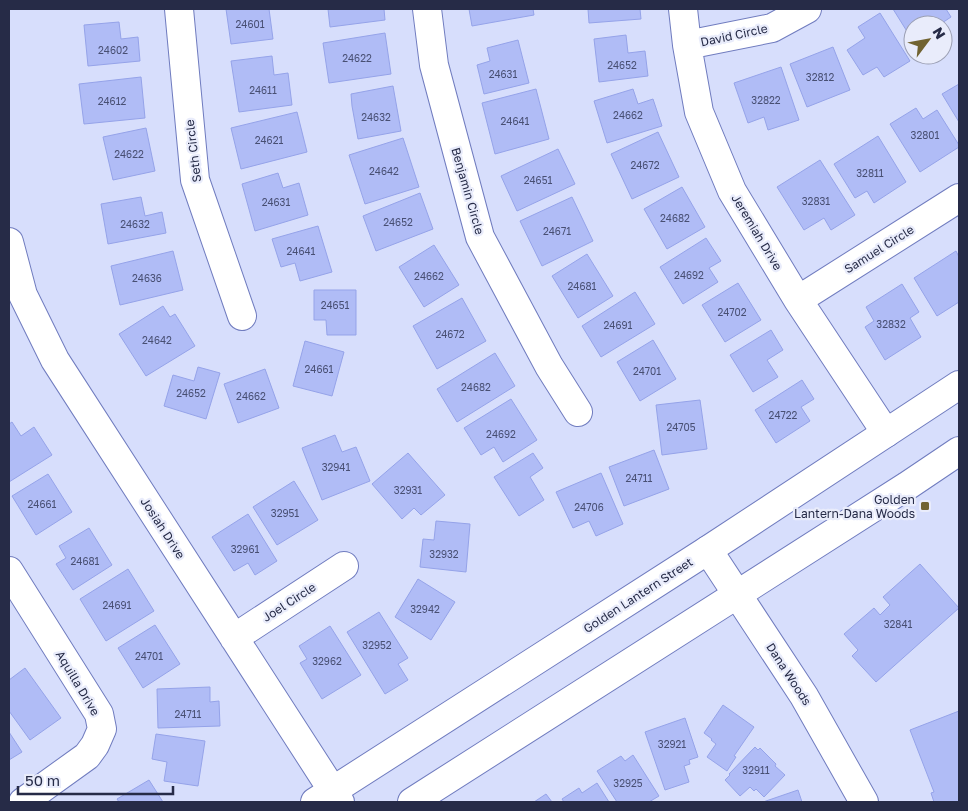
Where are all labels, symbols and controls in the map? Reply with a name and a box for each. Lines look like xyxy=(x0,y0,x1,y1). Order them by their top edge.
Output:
north arrow xyxy=(903,15,953,65)
house number: 24601 xyxy=(236,18,265,30)
street label: David Circle xyxy=(699,21,769,49)
text: N xyxy=(929,24,949,42)
house number: 24602 xyxy=(98,44,128,56)
house number: 24622 xyxy=(342,52,372,64)
house number: 24652 xyxy=(607,59,637,71)
house number: 24631 xyxy=(489,68,517,80)
house number: 32812 xyxy=(806,71,834,83)
house number: 24611 xyxy=(249,84,277,96)
house number: 32822 xyxy=(751,94,781,106)
house number: 24612 xyxy=(98,95,126,107)
house number: 24662 xyxy=(613,109,643,121)
house number: 24632 xyxy=(361,111,391,123)
house number: 24641 xyxy=(501,115,530,127)
street label: Seth Circle xyxy=(182,119,204,183)
house number: 32801 xyxy=(911,129,940,141)
house number: 24621 xyxy=(255,134,283,146)
street label: Benjamin Circle xyxy=(448,146,488,236)
house number: 24622 xyxy=(114,148,144,160)
house number: 24672 xyxy=(630,159,660,171)
house number: 24642 xyxy=(369,165,399,177)
house number: 32811 xyxy=(856,167,884,179)
house number: 24651 xyxy=(524,174,552,186)
street label: Jeremiah Drive xyxy=(728,191,786,273)
house number: 32831 xyxy=(802,195,830,207)
house number: 24631 xyxy=(262,196,290,208)
house number: 24682 xyxy=(660,212,690,224)
house number: 24652 xyxy=(383,216,413,228)
house number: 24632 xyxy=(120,218,150,230)
street label: Samuel Circle xyxy=(841,222,917,276)
house number: 24671 xyxy=(543,225,571,237)
house number: 24641 xyxy=(287,245,316,257)
house number: 24692 xyxy=(674,269,704,281)
house number: 24662 xyxy=(414,270,444,282)
house number: 24636 xyxy=(132,272,162,284)
house number: 24681 xyxy=(568,280,597,292)
house number: 24651 xyxy=(321,299,349,311)
house number: 24702 xyxy=(717,306,747,318)
house number: 32832 xyxy=(876,318,906,330)
house number: 24691 xyxy=(604,319,633,331)
house number: 24672 xyxy=(435,328,465,340)
house number: 24642 xyxy=(142,334,172,346)
house number: 24661 xyxy=(305,363,334,375)
house number: 24701 xyxy=(633,365,661,377)
house number: 24682 xyxy=(461,381,491,393)
house number: 24652 xyxy=(176,387,206,399)
house number: 24662 xyxy=(236,390,266,402)
house number: 24722 xyxy=(769,409,798,421)
house number: 24705 xyxy=(666,421,696,433)
house number: 24692 xyxy=(486,428,516,440)
house number: 32941 xyxy=(322,461,350,473)
house number: 24711 xyxy=(626,472,653,484)
house number: 32931 xyxy=(394,484,422,496)
place label: Golden Lantern-Dana Woods xyxy=(794,492,915,521)
street label: Josiah Drive xyxy=(138,494,188,562)
house number: 24661 xyxy=(28,498,57,510)
marker: Golden Lantern-Dana Woods xyxy=(919,500,931,512)
house number: 24706 xyxy=(574,501,604,513)
house number: 32951 xyxy=(271,507,299,519)
house number: 32961 xyxy=(231,543,259,555)
house number: 32932 xyxy=(429,548,459,560)
street label: Golden Lantern Street xyxy=(580,554,696,636)
house number: 24681 xyxy=(71,555,100,567)
street label: Joel Circle xyxy=(259,579,319,625)
house number: 24691 xyxy=(103,599,132,611)
house number: 32942 xyxy=(410,603,440,615)
house number: 32841 xyxy=(884,618,912,630)
house number: 32952 xyxy=(362,639,392,651)
street label: Dana Woods xyxy=(763,640,815,708)
street label: Aquilla Drive xyxy=(53,648,103,718)
house number: 24701 xyxy=(135,650,163,662)
house number: 32962 xyxy=(312,655,342,667)
house number: 24711 xyxy=(175,708,202,720)
house number: 32921 xyxy=(658,738,686,750)
scale bar xyxy=(18,764,172,796)
house number: 32911 xyxy=(742,764,770,776)
text: 50 m xyxy=(25,771,60,789)
house number: 32925 xyxy=(613,777,643,789)

